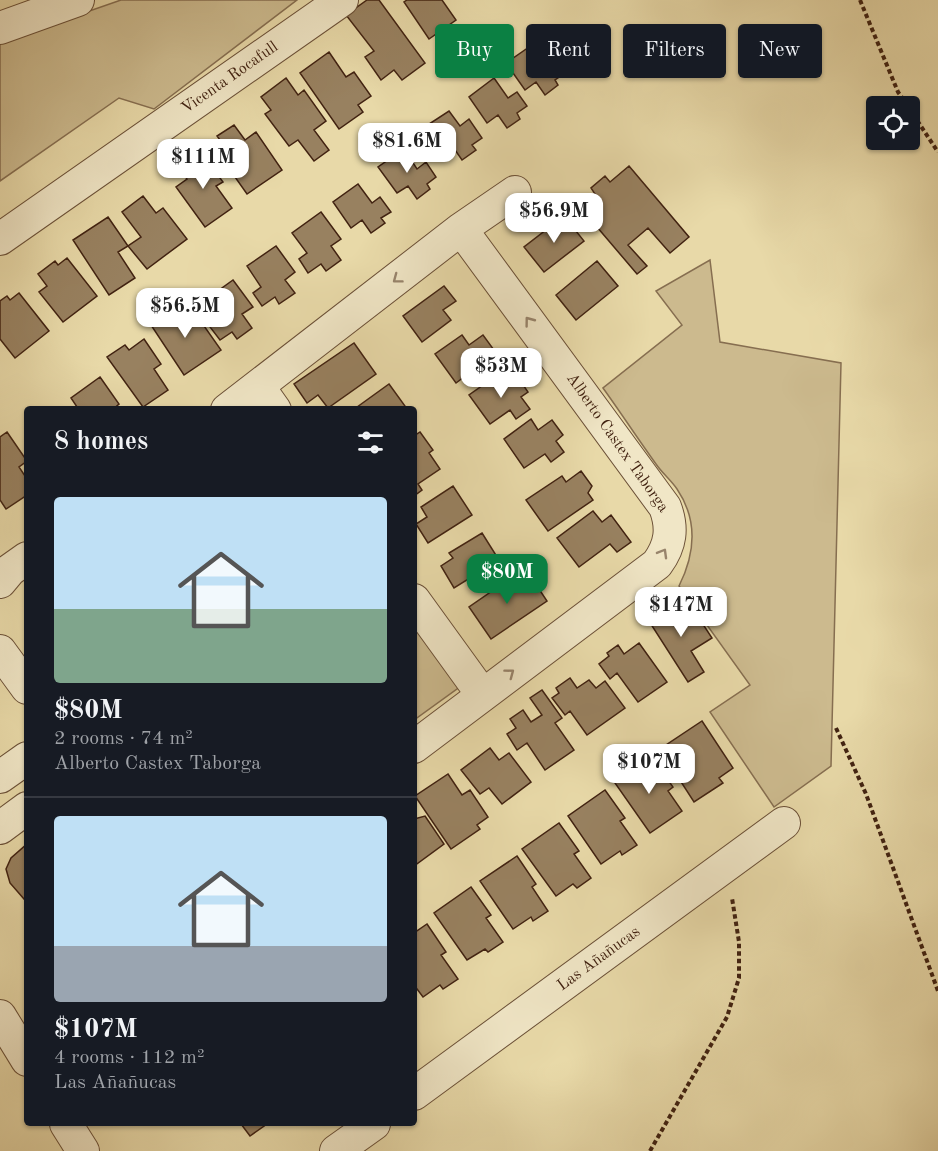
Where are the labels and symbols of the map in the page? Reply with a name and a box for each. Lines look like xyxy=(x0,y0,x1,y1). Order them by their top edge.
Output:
street label: Vicenta Rocafull xyxy=(179,39,281,117)
pin: $81.6M xyxy=(358,123,456,174)
pin: $111M xyxy=(161,139,245,190)
pin: $56.9M xyxy=(505,193,603,244)
one-way arrow xyxy=(393,271,404,282)
pin: $56.5M xyxy=(136,288,234,339)
one-way arrow xyxy=(526,317,537,328)
pin: $53M xyxy=(465,348,537,399)
street label: Alberto Castex Taborga xyxy=(563,371,671,516)
one-way arrow xyxy=(656,549,667,559)
pin: $80M xyxy=(471,554,543,605)
pin: $147M xyxy=(639,587,723,638)
one-way arrow xyxy=(504,669,515,680)
pin: $107M xyxy=(607,744,691,795)
street label: Las Añañucas xyxy=(555,924,643,994)

